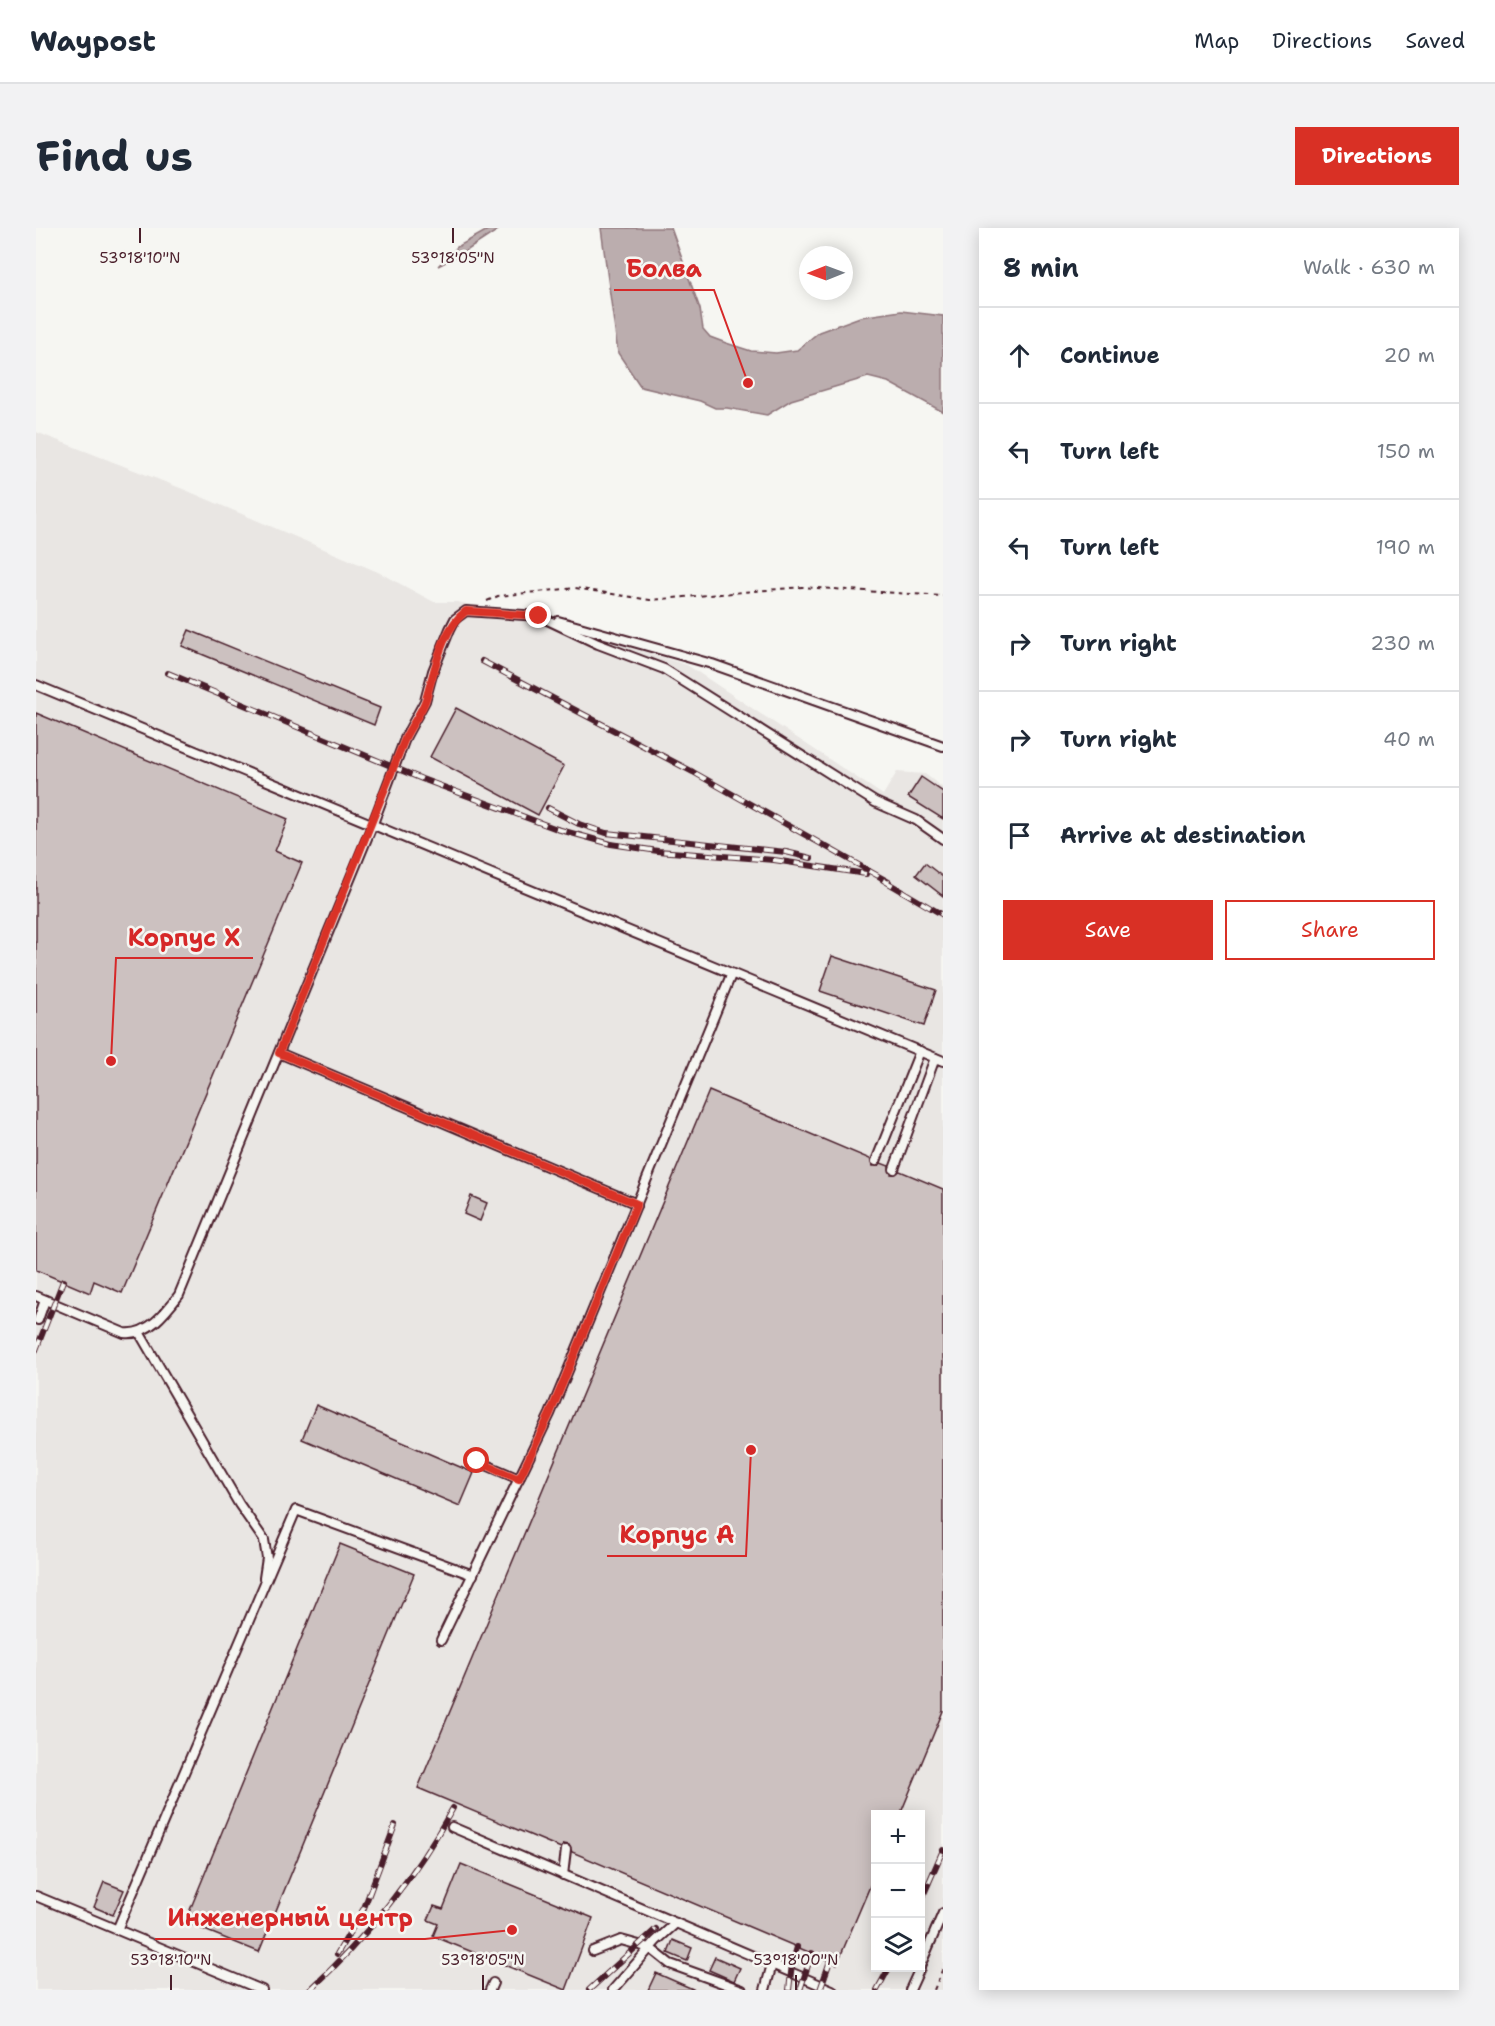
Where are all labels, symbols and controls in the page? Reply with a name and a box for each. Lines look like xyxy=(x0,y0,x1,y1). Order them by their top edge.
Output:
text: Waypost xyxy=(30,22,156,60)
text: Map xyxy=(1194,27,1239,55)
text: Directions xyxy=(1272,27,1372,55)
text: Saved xyxy=(1405,27,1465,55)
button: Directions xyxy=(1295,127,1459,185)
text: Find us xyxy=(36,128,193,184)
north arrow xyxy=(799,246,853,300)
text: 53°18'10"N xyxy=(100,248,180,268)
text: 53°18'05"N xyxy=(411,248,495,268)
callout: Болва xyxy=(614,248,714,290)
text: 8 min xyxy=(1003,250,1079,285)
text: Болва xyxy=(626,253,703,285)
text: Walk · 630 m xyxy=(1303,254,1435,280)
icon: ahead xyxy=(1003,339,1036,372)
text: Continue xyxy=(1060,341,1160,370)
text: 20 m xyxy=(1384,342,1435,368)
icon: left xyxy=(1003,435,1036,468)
text: Turn left xyxy=(1060,437,1159,466)
text: 150 m xyxy=(1377,438,1435,464)
icon: left xyxy=(1003,531,1036,564)
text: Turn left xyxy=(1060,533,1159,562)
text: 190 m xyxy=(1376,534,1435,560)
route end xyxy=(525,602,551,628)
icon: right xyxy=(1003,627,1036,660)
text: Turn right xyxy=(1060,629,1177,658)
text: 230 m xyxy=(1370,630,1435,656)
icon: right xyxy=(1003,723,1036,756)
text: Turn right xyxy=(1060,725,1177,754)
text: 40 m xyxy=(1383,726,1435,752)
icon: arrive xyxy=(1003,819,1036,852)
text: Arrive at destination xyxy=(1060,821,1306,850)
button: Save xyxy=(1003,900,1213,960)
button: Share xyxy=(1225,900,1435,960)
callout: Корпус Х xyxy=(116,916,253,958)
text: Корпус Х xyxy=(128,922,240,954)
route start xyxy=(463,1447,489,1473)
callout: Корпус А xyxy=(607,1514,746,1556)
text: Корпус А xyxy=(619,1519,735,1551)
map controls xyxy=(871,1810,925,1972)
button: + xyxy=(871,1810,925,1864)
button: − xyxy=(871,1864,925,1918)
callout: Инженерный центр xyxy=(155,1897,425,1939)
text: Инженерный центр xyxy=(167,1902,413,1934)
button: layers xyxy=(871,1918,925,1972)
text: 53°18'10"N xyxy=(131,1950,211,1970)
text: 53°18'05"N xyxy=(441,1950,525,1970)
text: 53°18'00"N xyxy=(754,1950,838,1970)

